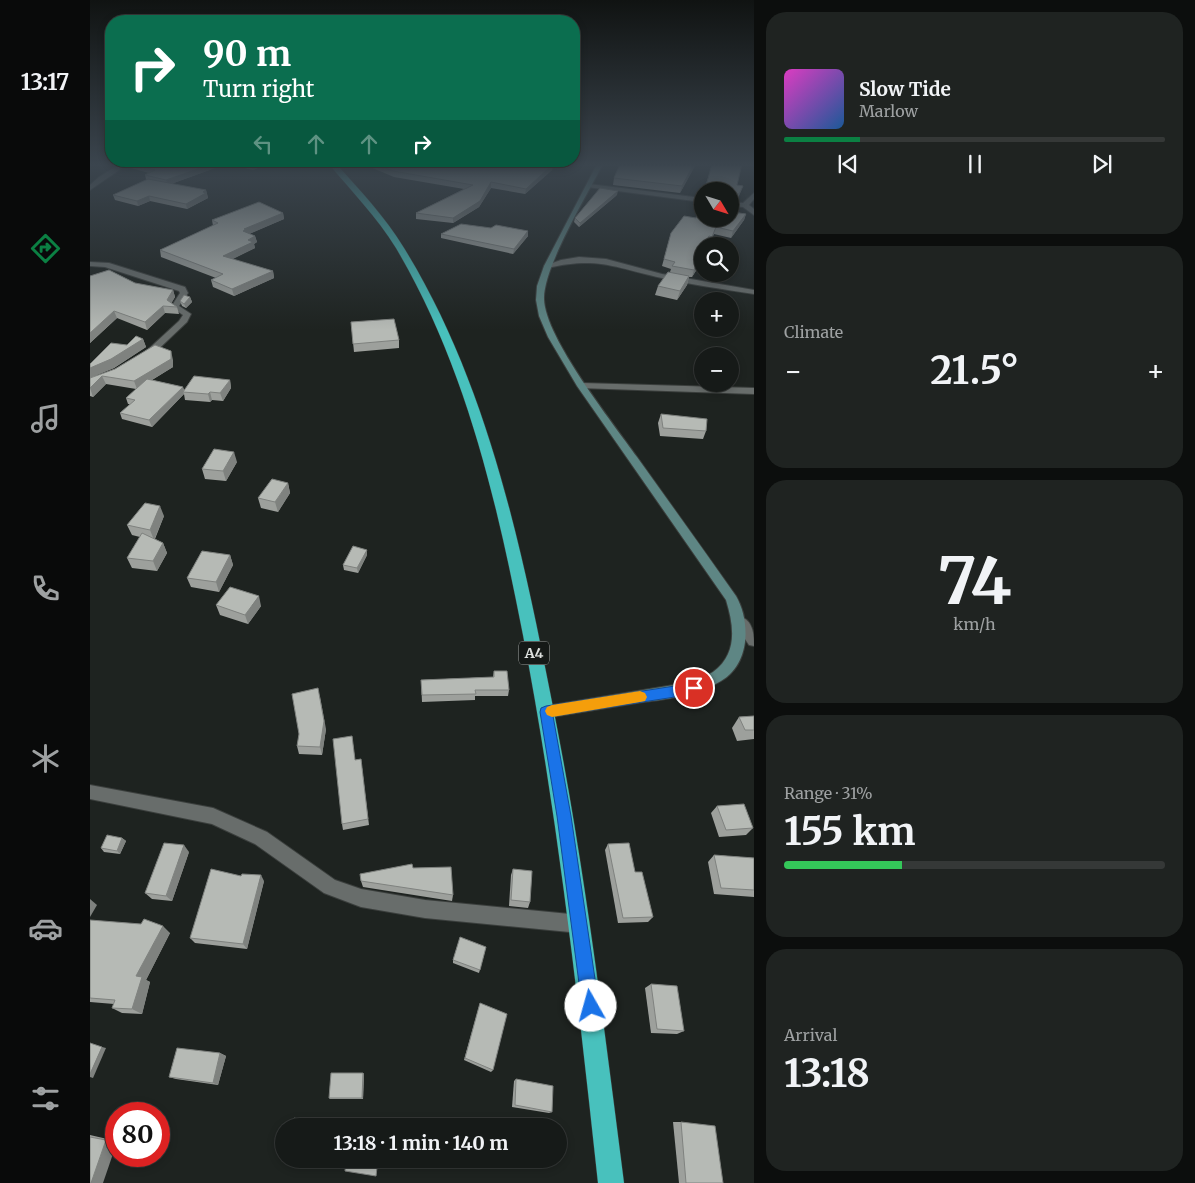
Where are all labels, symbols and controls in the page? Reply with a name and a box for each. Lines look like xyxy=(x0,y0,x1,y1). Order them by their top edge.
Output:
text: 90 m xyxy=(203,32,291,76)
icon: right xyxy=(120,35,185,100)
text: 13:17 xyxy=(21,68,69,96)
text: Turn right xyxy=(203,75,314,103)
text: Slow Tide xyxy=(859,77,951,101)
text: Marlow xyxy=(859,101,918,121)
icon: left xyxy=(249,130,277,158)
icon: ahead xyxy=(302,130,330,158)
icon: ahead xyxy=(355,130,383,158)
icon: right xyxy=(408,130,436,158)
icon: previous xyxy=(834,150,862,178)
icon: pause xyxy=(961,150,989,178)
icon: next xyxy=(1088,150,1116,178)
north arrow xyxy=(694,182,739,228)
map controls xyxy=(694,182,739,392)
icon: directions xyxy=(28,231,63,266)
button: search xyxy=(694,237,739,282)
button: + xyxy=(694,292,739,337)
text: Climate xyxy=(784,322,843,342)
button: − xyxy=(694,347,739,392)
text: 21.5° xyxy=(930,347,1019,394)
text: − xyxy=(784,353,803,389)
text: + xyxy=(1146,353,1165,389)
icon: music xyxy=(28,401,63,436)
text: 74 xyxy=(937,540,1012,622)
icon: phone xyxy=(28,571,63,606)
text: km/h xyxy=(953,614,996,634)
road number: A4 xyxy=(519,641,549,664)
pin xyxy=(673,667,715,709)
icon: arrive xyxy=(680,674,708,702)
icon: climate xyxy=(28,741,63,776)
text: Range · 31% xyxy=(784,783,873,803)
text: 155 km xyxy=(784,808,915,855)
icon: car xyxy=(28,911,63,946)
position arrow xyxy=(564,979,616,1031)
text: Arrival xyxy=(784,1025,837,1045)
text: 13:18 xyxy=(784,1050,870,1097)
icon: filters xyxy=(28,1081,63,1116)
speed limit sign: 80 xyxy=(105,1102,170,1167)
text: 13:18 · 1 min · 140 m xyxy=(334,1131,508,1155)

